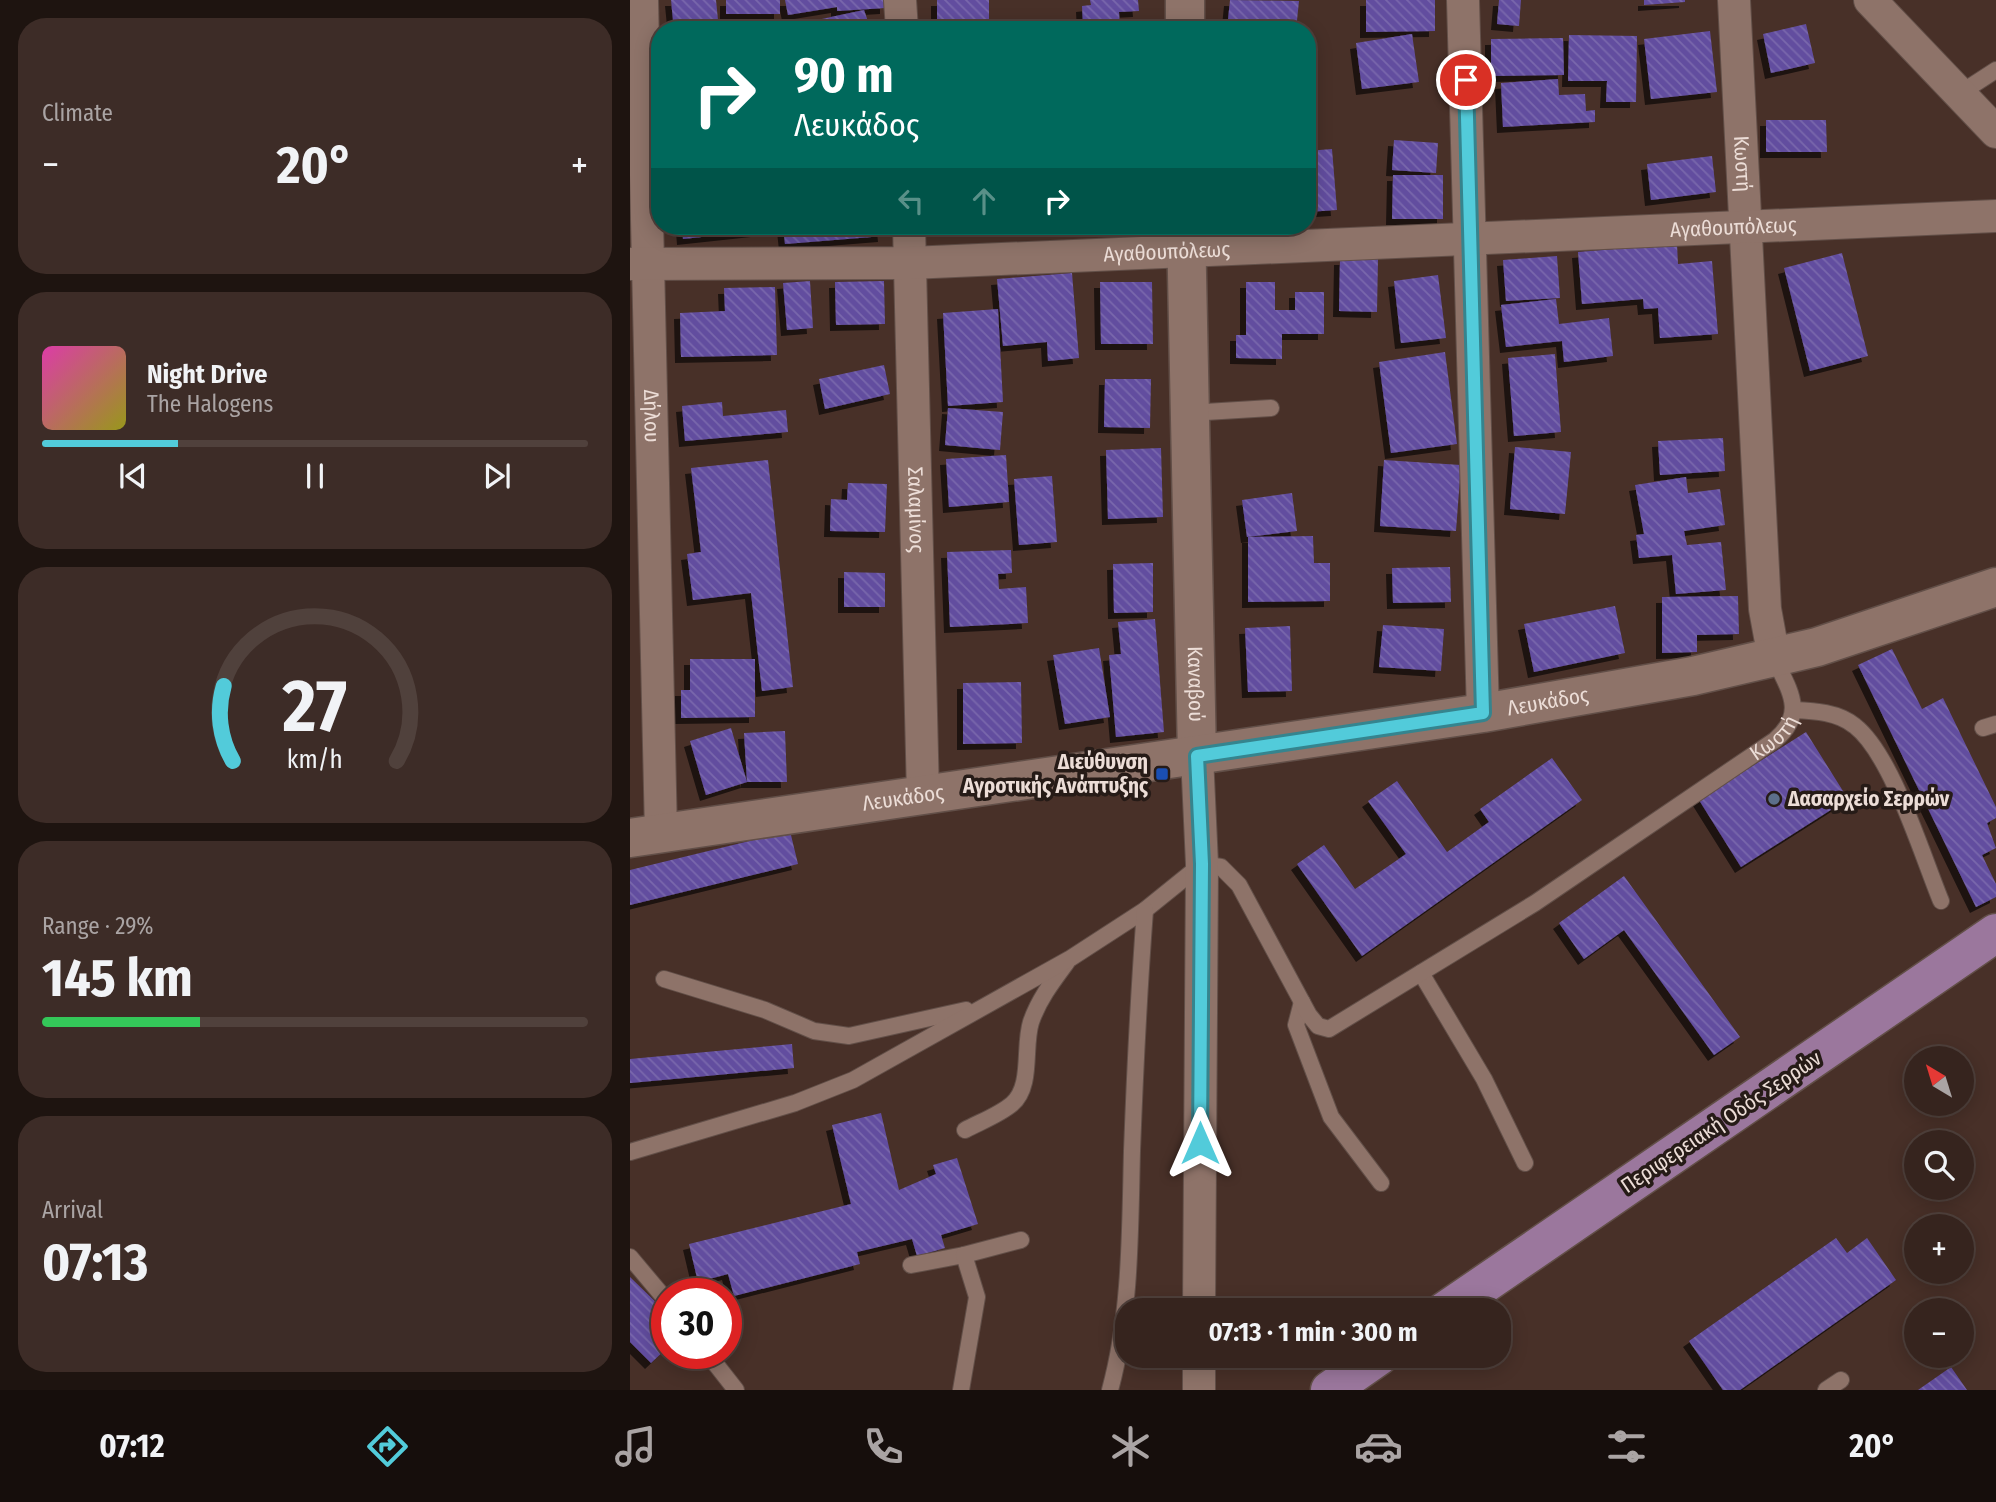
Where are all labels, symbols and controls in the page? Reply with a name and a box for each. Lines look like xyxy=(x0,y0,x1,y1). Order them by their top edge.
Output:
text: 90 m xyxy=(794,46,894,105)
icon: right xyxy=(679,49,770,140)
pin xyxy=(1436,50,1496,110)
icon: arrive xyxy=(1447,61,1485,99)
text: Climate xyxy=(42,99,113,127)
text: Λευκάδος xyxy=(794,106,919,144)
text: 20° xyxy=(277,134,353,197)
street label: Κωστή xyxy=(1728,135,1757,193)
text: − xyxy=(42,142,59,188)
text: + xyxy=(571,142,588,188)
icon: left xyxy=(892,182,930,220)
icon: ahead xyxy=(965,182,1003,220)
icon: right xyxy=(1038,182,1076,220)
street label: Αγαθουπόλεως xyxy=(1669,212,1797,243)
street label: Αγαθουπόλεως xyxy=(1103,236,1231,268)
text: Night Drive xyxy=(147,359,267,390)
street label: Δήλου xyxy=(638,389,665,443)
text: The Halogens xyxy=(147,390,273,418)
icon: previous xyxy=(114,457,152,495)
icon: pause xyxy=(296,457,334,495)
icon: next xyxy=(478,457,516,495)
street label: Σαλαμίνος xyxy=(902,467,930,553)
street label: Καναβού xyxy=(1182,646,1209,722)
text: 27 xyxy=(282,663,347,750)
street label: Λευκάδος xyxy=(1505,682,1591,722)
street label: Κωστή xyxy=(1745,712,1804,766)
text: km/h xyxy=(287,745,343,775)
place label: Διεύθυνση Αγροτικής Ανάπτυξης xyxy=(962,749,1149,799)
marker: Διεύθυνση Αγροτικής Ανάπτυξης xyxy=(1154,766,1170,782)
street label: Λευκάδος xyxy=(861,779,946,817)
place label: Δασαρχείο Σερρών xyxy=(1787,786,1949,812)
marker: Δασαρχείο Σερρών xyxy=(1766,791,1782,807)
text: Range · 29% xyxy=(42,912,154,940)
text: 145 km xyxy=(42,947,193,1010)
street label: Περιφερειακή Οδός Σερρών xyxy=(1616,1045,1826,1199)
north arrow xyxy=(1904,1046,1974,1116)
map controls xyxy=(1904,1046,1974,1368)
position arrow xyxy=(1163,1106,1237,1180)
button: search xyxy=(1904,1130,1974,1200)
text: Arrival xyxy=(42,1196,103,1224)
button: + xyxy=(1904,1214,1974,1284)
text: 07:13 xyxy=(42,1231,148,1294)
speed limit sign: 30 xyxy=(651,1278,742,1369)
button: − xyxy=(1904,1298,1974,1368)
text: 07:13 · 1 min · 300 m xyxy=(1208,1317,1418,1348)
icon: directions xyxy=(363,1422,412,1471)
icon: music xyxy=(611,1422,660,1471)
icon: phone xyxy=(859,1422,908,1471)
icon: climate xyxy=(1106,1422,1155,1471)
icon: car xyxy=(1354,1422,1403,1471)
icon: filters xyxy=(1602,1422,1651,1471)
text: 07:12 xyxy=(99,1427,164,1465)
text: 20° xyxy=(1849,1427,1897,1465)

